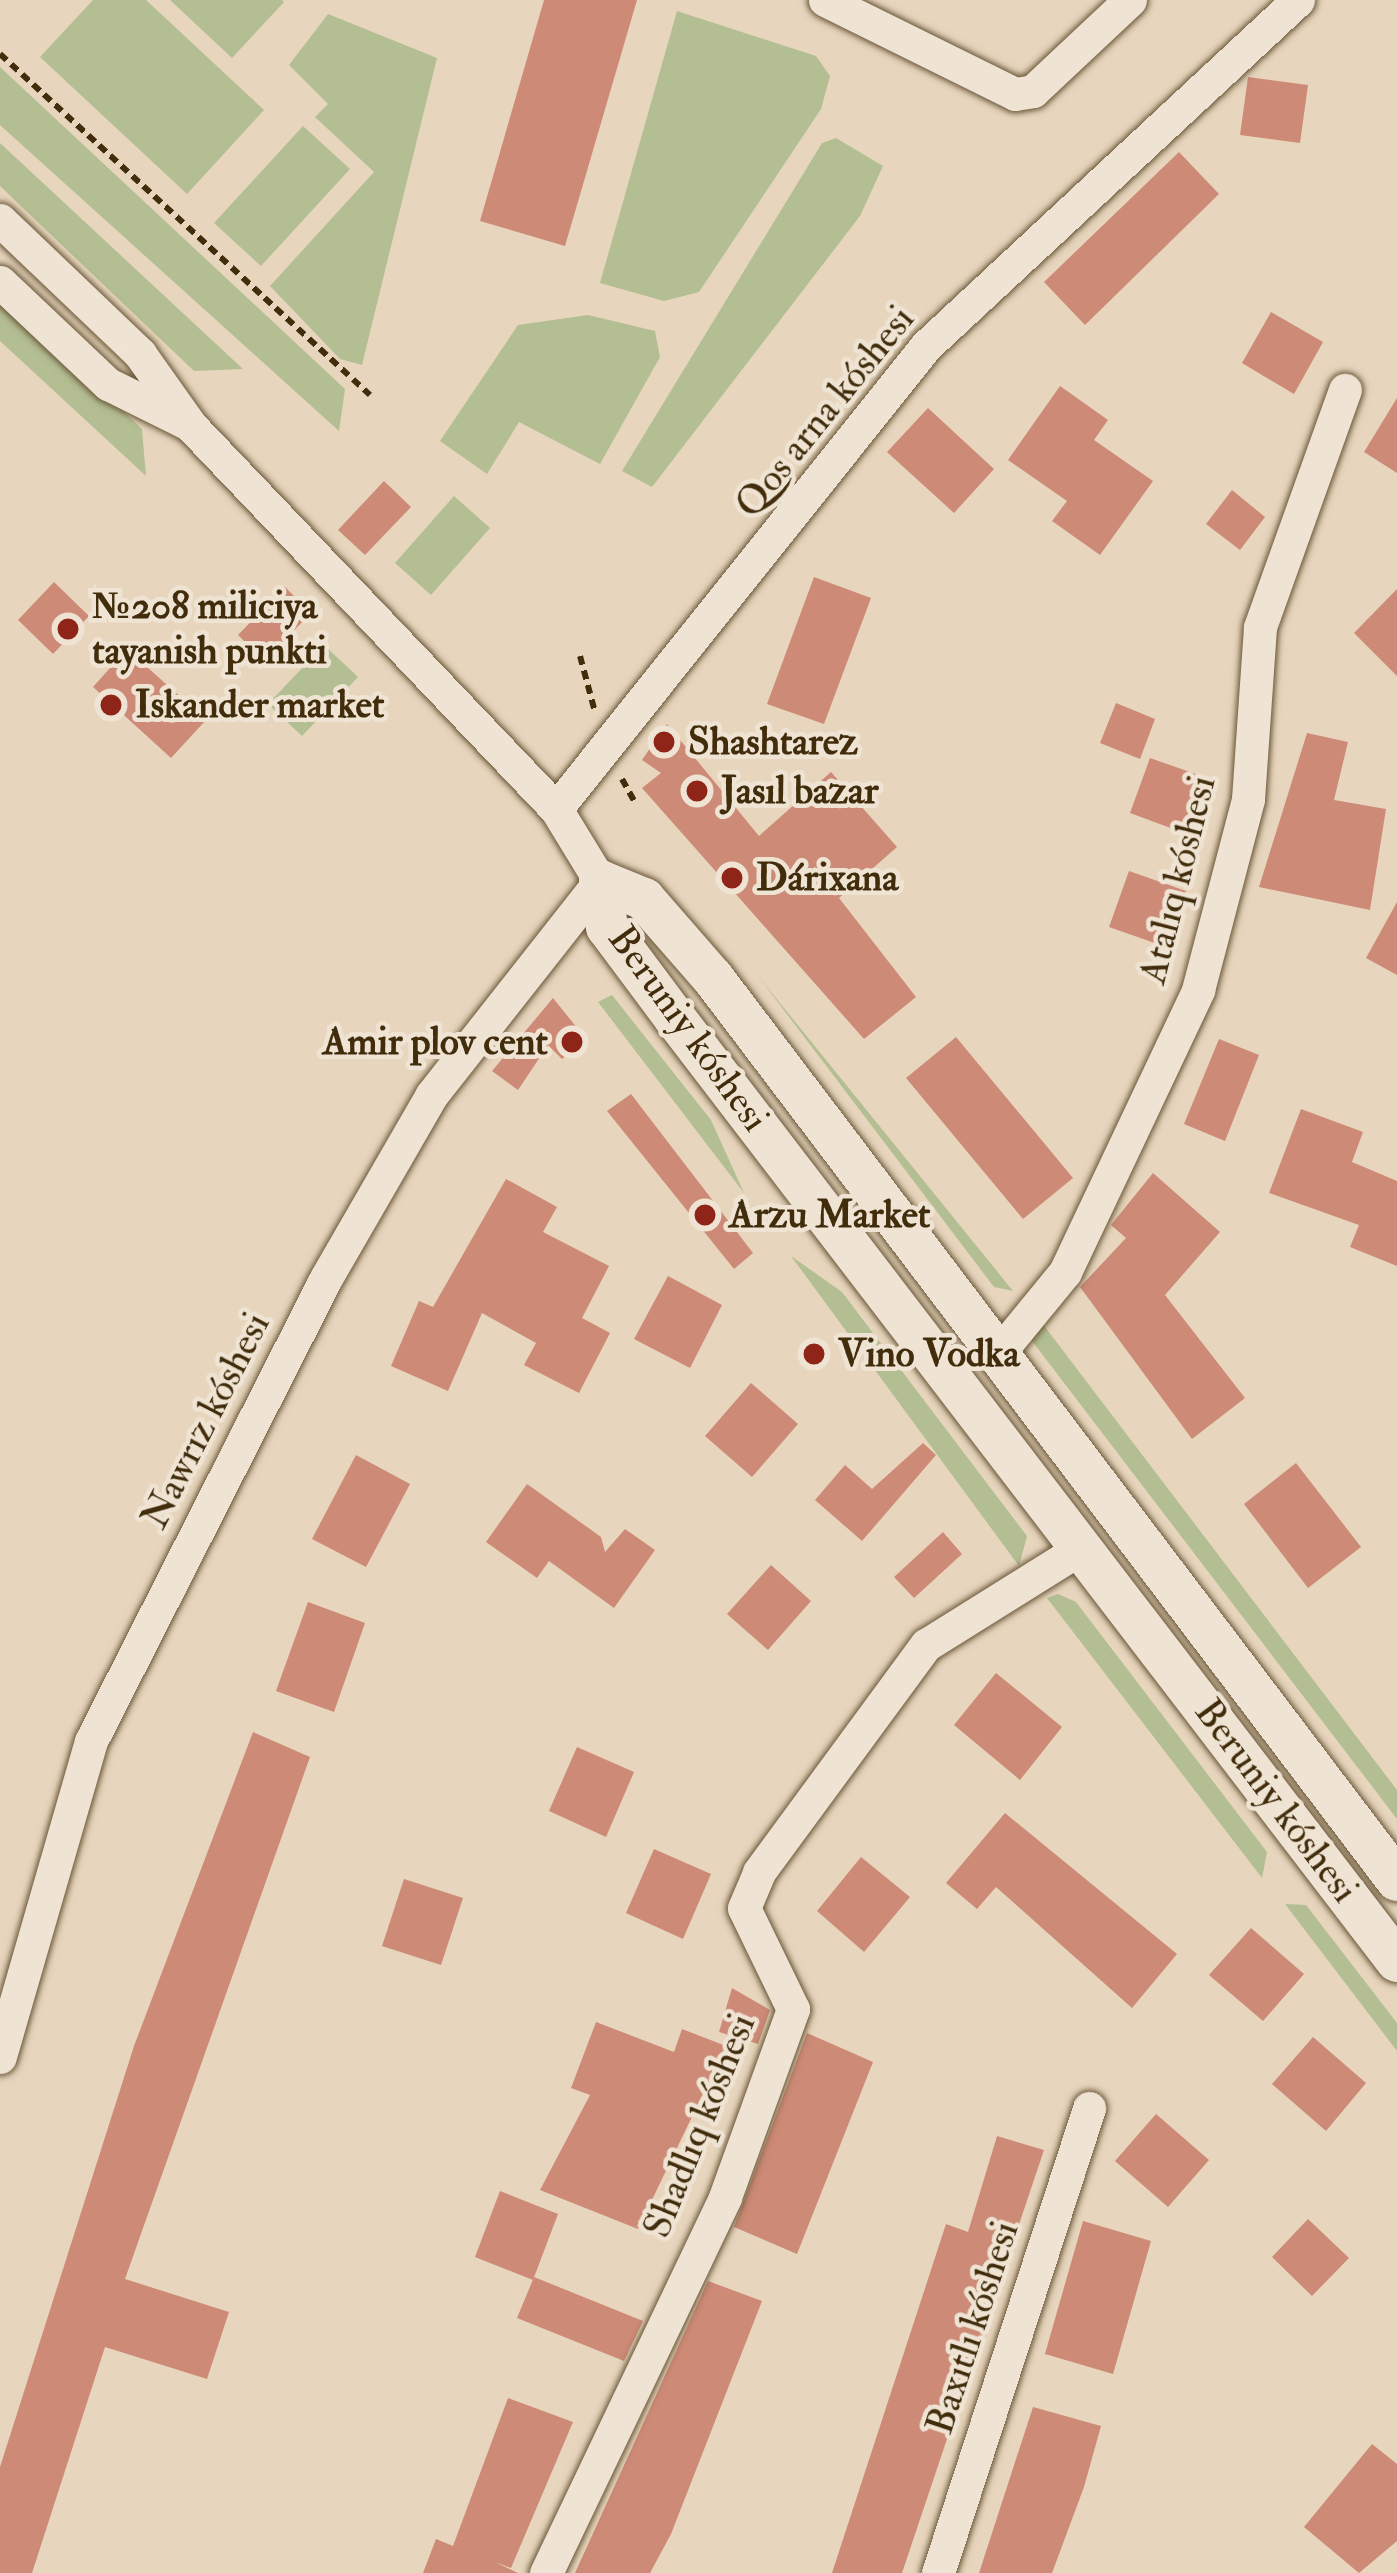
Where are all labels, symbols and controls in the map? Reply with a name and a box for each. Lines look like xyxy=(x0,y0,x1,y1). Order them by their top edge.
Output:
street label: Qos arna kóshesi xyxy=(725,297,925,527)
place label: №208 miliciya tayanish punkti xyxy=(92,584,327,675)
marker: №208 miliciya tayanish punkti xyxy=(55,616,81,642)
place label: Iskander market xyxy=(135,682,384,728)
marker: Iskander market xyxy=(98,692,124,718)
place label: Shashtarez xyxy=(688,719,858,765)
marker: Shashtarez xyxy=(651,729,677,755)
place label: Jasıl bazar xyxy=(721,768,879,814)
street label: Atalıq kóshesi xyxy=(1130,771,1226,989)
marker: Jasıl bazar xyxy=(684,778,710,804)
place label: Dárixana xyxy=(756,855,898,901)
marker: Dárixana xyxy=(719,865,745,891)
street label: Beruniy kóshesi xyxy=(598,917,778,1141)
place label: Amir plov cent xyxy=(323,1019,548,1065)
marker: Amir plov cent xyxy=(559,1029,585,1055)
place label: Arzu Market xyxy=(729,1192,931,1238)
marker: Arzu Market xyxy=(692,1202,718,1228)
street label: Nawrız kóshesi xyxy=(132,1305,280,1537)
place label: Vino Vodka xyxy=(838,1331,1019,1377)
marker: Vino Vodka xyxy=(801,1341,827,1367)
street label: Beruniy kóshesi xyxy=(1184,1690,1368,1912)
street label: Shadlıq kóshesi xyxy=(634,2007,766,2245)
street label: Baxıtlı kóshesi xyxy=(917,2216,1029,2440)

